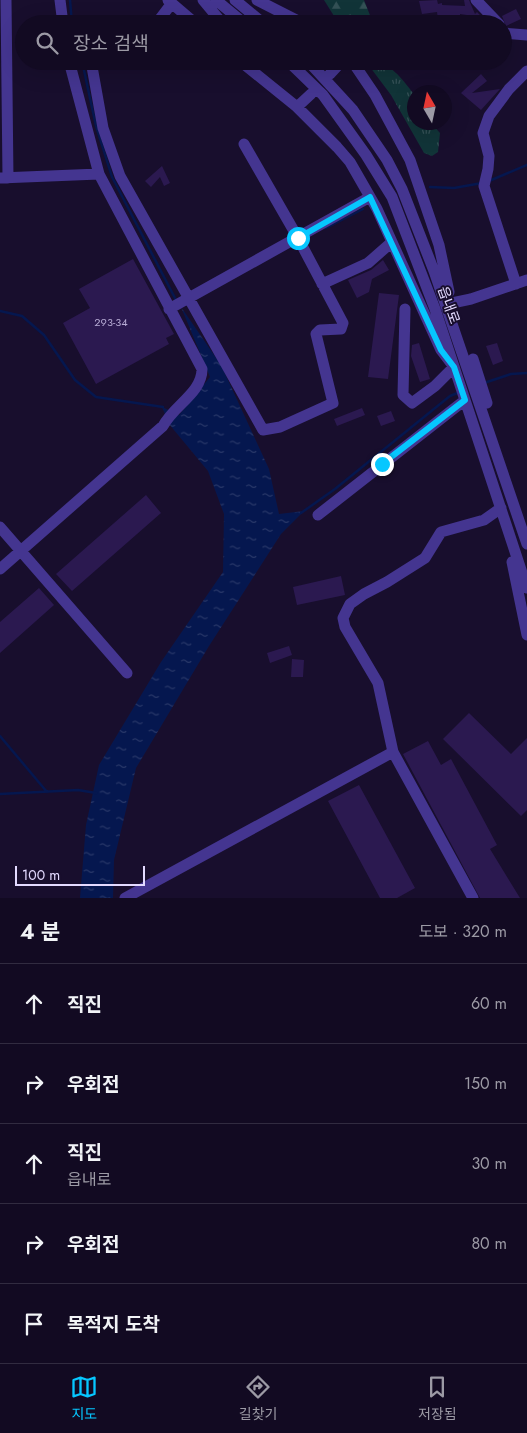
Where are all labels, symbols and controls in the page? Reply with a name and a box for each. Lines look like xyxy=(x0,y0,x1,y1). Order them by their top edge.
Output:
search box xyxy=(15,15,512,70)
icon: search xyxy=(33,29,61,57)
text: 장소 검색 xyxy=(73,30,149,57)
north arrow xyxy=(407,85,452,130)
route start xyxy=(287,227,310,250)
street label: 읍내로 xyxy=(433,283,465,327)
house number: 293-34 xyxy=(94,314,128,330)
route end xyxy=(371,453,394,476)
scale bar xyxy=(15,863,145,886)
text: 100 m xyxy=(22,865,60,885)
text: 4 분 xyxy=(20,917,60,947)
text: 도보 · 320 m xyxy=(418,920,507,943)
icon: ahead xyxy=(20,990,48,1018)
text: 직진 xyxy=(67,991,102,1018)
text: 60 m xyxy=(471,992,507,1015)
icon: right xyxy=(20,1070,48,1098)
text: 우회전 xyxy=(67,1071,119,1098)
text: 150 m xyxy=(464,1072,507,1095)
text: 직진 xyxy=(67,1139,102,1166)
icon: ahead xyxy=(20,1150,48,1178)
text: 30 m xyxy=(471,1152,507,1175)
text: 읍내로 xyxy=(67,1168,111,1191)
icon: right xyxy=(20,1230,48,1258)
text: 우회전 xyxy=(67,1231,119,1258)
text: 80 m xyxy=(471,1232,507,1255)
icon: arrive xyxy=(20,1310,48,1338)
text: 목적지 도착 xyxy=(67,1311,160,1338)
tab: 지도 xyxy=(70,1373,98,1424)
tab: 길찾기 xyxy=(239,1373,277,1424)
tab: 저장됨 xyxy=(418,1373,457,1424)

